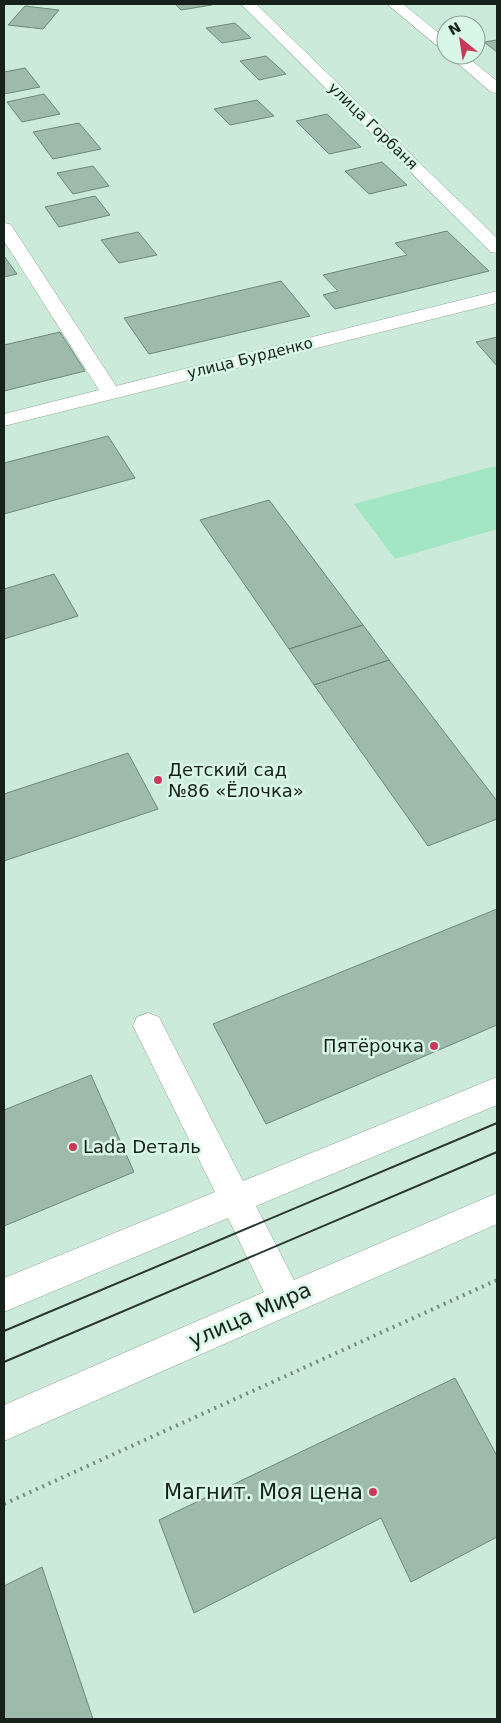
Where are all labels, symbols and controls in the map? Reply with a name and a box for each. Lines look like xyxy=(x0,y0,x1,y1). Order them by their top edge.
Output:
north arrow xyxy=(436,15,486,65)
text: N xyxy=(445,19,464,39)
street label: улица Горбаня xyxy=(324,79,422,173)
street label: улица Бурденко xyxy=(185,334,315,382)
place label: Детский сад №86 «Ёлочка» xyxy=(168,759,304,801)
marker: Детский сад №86 «Ёлочка» xyxy=(152,774,164,786)
place label: Пятёрочка xyxy=(323,1035,424,1056)
marker: Пятёрочка xyxy=(428,1040,440,1052)
place label: Lada Dеталь xyxy=(83,1136,201,1157)
marker: Lada Dеталь xyxy=(67,1141,79,1153)
street label: улица Мира xyxy=(185,1277,315,1353)
place label: Магнит. Моя цена xyxy=(164,1480,363,1504)
marker: Магнит. Моя цена xyxy=(367,1486,379,1498)

